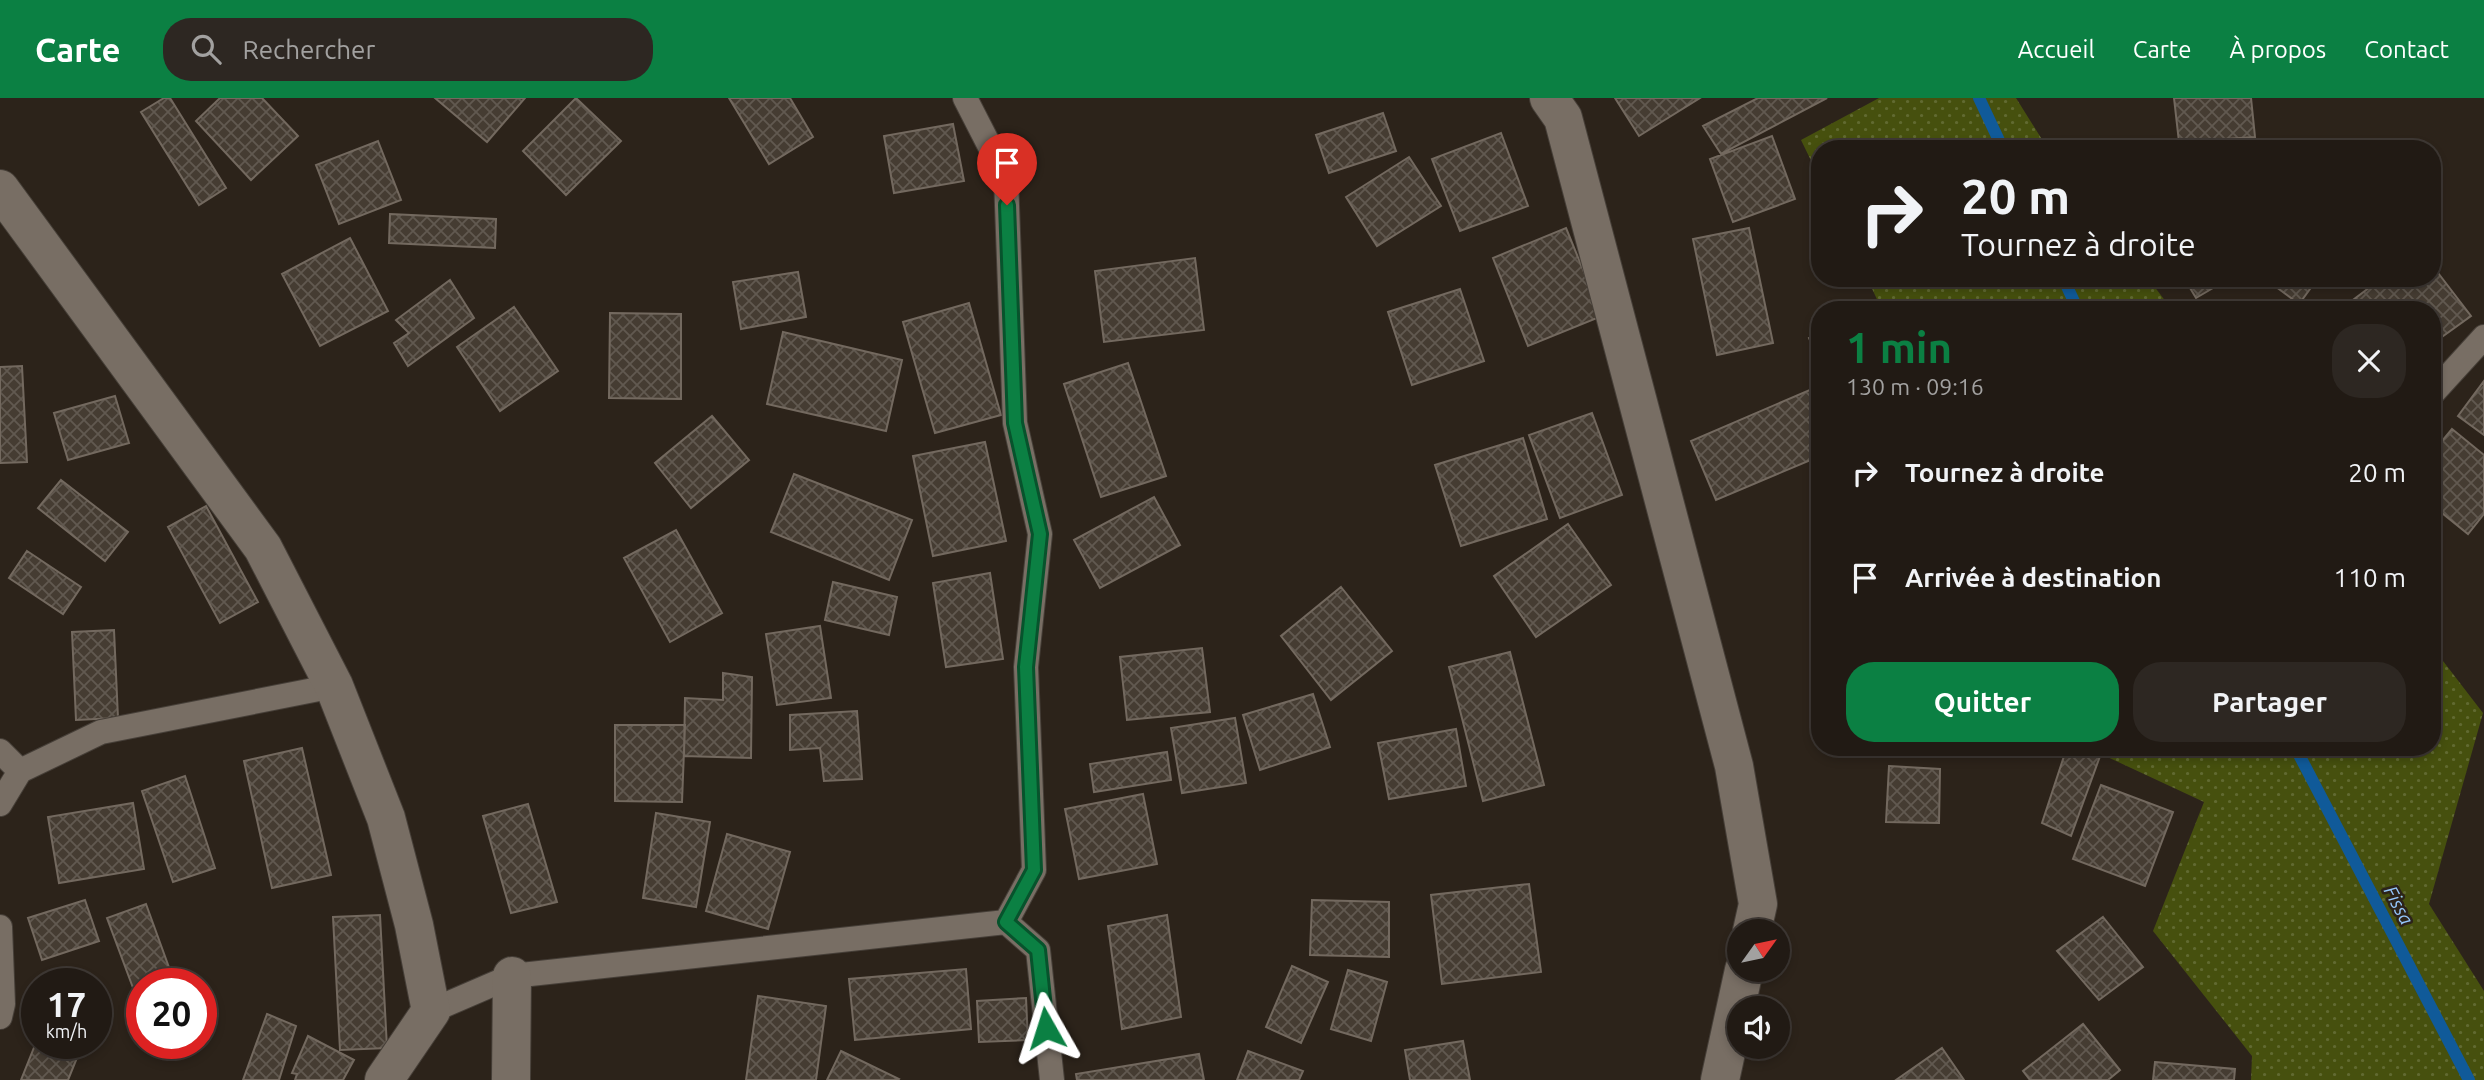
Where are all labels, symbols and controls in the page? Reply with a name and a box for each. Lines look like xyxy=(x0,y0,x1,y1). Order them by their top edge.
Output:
search box xyxy=(163,18,653,81)
icon: search xyxy=(187,30,225,68)
text: Carte xyxy=(35,31,121,68)
text: Rechercher xyxy=(243,35,375,64)
text: Accueil xyxy=(2018,36,2095,63)
text: Carte xyxy=(2133,36,2192,63)
text: À propos xyxy=(2230,36,2326,63)
text: Contact xyxy=(2364,36,2449,63)
pin xyxy=(977,133,1037,205)
icon: arrive xyxy=(988,144,1026,182)
icon: right xyxy=(1846,168,1937,259)
text: 20 m xyxy=(1961,168,2070,223)
text: Tournez à droite xyxy=(1961,226,2196,262)
text: 1 min xyxy=(1846,324,1952,371)
button: close xyxy=(2332,324,2406,398)
text: 130 m · 09:16 xyxy=(1846,374,1984,399)
icon: right xyxy=(1846,454,1884,492)
text: Tournez à droite xyxy=(1905,458,2104,487)
text: 20 m xyxy=(2348,458,2406,487)
icon: arrive xyxy=(1846,559,1884,597)
text: Arrivée à destination xyxy=(1905,563,2161,592)
text: 110 m xyxy=(2334,563,2406,592)
button: Quitter xyxy=(1846,662,2119,742)
button: Partager xyxy=(2133,662,2406,742)
water label: Fissa xyxy=(2380,882,2418,928)
north arrow xyxy=(1727,919,1790,982)
map controls xyxy=(1727,919,1790,1059)
speed limit sign: 20 xyxy=(126,968,217,1059)
text: 17 xyxy=(47,984,86,1024)
position arrow xyxy=(1009,991,1083,1065)
button: sound xyxy=(1727,996,1790,1059)
text: km/h xyxy=(46,1021,87,1041)

